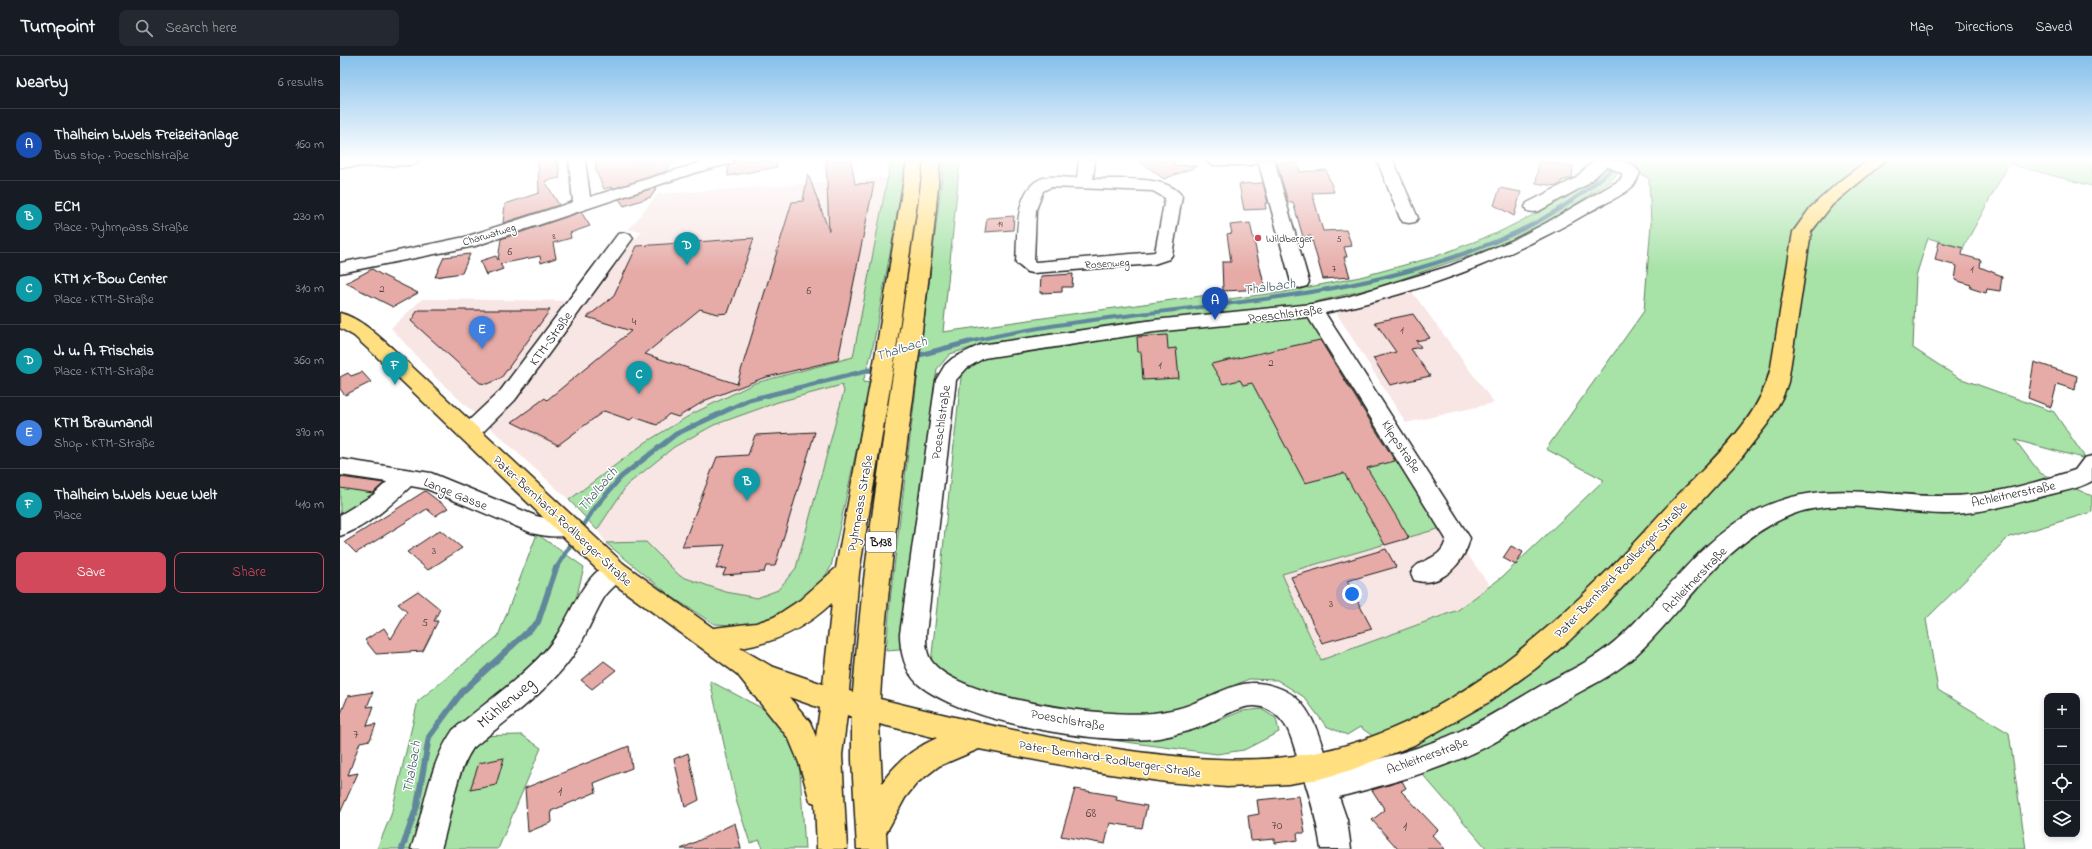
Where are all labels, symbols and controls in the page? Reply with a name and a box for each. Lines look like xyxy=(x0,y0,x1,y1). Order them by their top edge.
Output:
search box xyxy=(119,10,399,46)
text: Turnpoint xyxy=(20,14,95,41)
icon: search xyxy=(133,17,155,39)
text: Search here xyxy=(165,17,237,39)
text: Map xyxy=(1910,17,1933,38)
text: Directions xyxy=(1955,17,2013,38)
text: Saved xyxy=(2035,17,2072,38)
text: Nearby xyxy=(16,70,68,95)
text: 6 results xyxy=(278,73,324,92)
text: Thalheim b.Wels Freizeitanlage xyxy=(54,124,238,146)
text: A xyxy=(25,135,33,154)
text: 160 m xyxy=(295,135,324,154)
text: Bus stop · Poeschlstraße xyxy=(54,146,189,165)
text: ECM xyxy=(54,196,80,218)
text: B xyxy=(25,207,33,226)
text: 230 m xyxy=(293,207,324,226)
text: Place · Pyhrnpass Straße xyxy=(54,218,188,237)
house number: 19 xyxy=(997,218,1003,231)
street label: Charwatweg xyxy=(461,219,518,252)
house number: 8 xyxy=(552,230,556,243)
place label: Wildberger xyxy=(1266,231,1313,248)
pin: D xyxy=(674,232,700,265)
marker: Wildberger xyxy=(1253,233,1263,243)
house number: 5 xyxy=(1336,233,1342,246)
house number: 6 xyxy=(508,244,513,260)
street label: Rosenweg xyxy=(1084,254,1130,275)
house number: 7 xyxy=(1332,261,1337,277)
house number: 1 xyxy=(1970,262,1974,278)
text: KTM X-Bow Center xyxy=(54,268,167,290)
water label: Thalbach xyxy=(1242,273,1297,302)
text: C xyxy=(25,279,33,298)
text: 310 m xyxy=(296,279,324,298)
house number: 2 xyxy=(379,281,385,297)
house number: 6 xyxy=(807,283,812,299)
pin: A xyxy=(1202,287,1228,320)
text: Place · KTM-Straße xyxy=(54,290,154,309)
street label: Poeschlstraße xyxy=(1247,300,1324,328)
street label: KTM-Straße xyxy=(525,308,577,370)
house number: 4 xyxy=(632,314,637,330)
pin: E xyxy=(469,316,495,349)
house number: 1 xyxy=(1400,323,1404,339)
water label: Thalbach xyxy=(873,331,930,368)
text: J. u. A. Frischeis xyxy=(54,340,154,362)
text: D xyxy=(24,351,34,370)
text: 360 m xyxy=(294,351,324,370)
pin: F xyxy=(382,352,408,385)
house number: 2 xyxy=(1268,355,1274,371)
house number: 1 xyxy=(1158,358,1162,374)
pin: C xyxy=(626,361,652,394)
text: Place · KTM-Straße xyxy=(54,362,154,381)
street label: Poeschlstraße xyxy=(927,384,956,461)
text: KTM Braumandl xyxy=(54,412,152,434)
street label: Klippstraße xyxy=(1377,417,1425,477)
text: E xyxy=(25,423,33,442)
text: 390 m xyxy=(296,423,324,442)
text: Shop · KTM-Straße xyxy=(54,434,155,453)
street label: Pater-Bernhard-Rodlberger-Straße xyxy=(487,451,636,592)
street label: Pyhrnpass Straße xyxy=(843,453,879,553)
water label: Thalbach xyxy=(573,463,623,517)
pin: B xyxy=(734,468,760,501)
street label: Lange Gasse xyxy=(420,473,490,517)
street label: Achleitnerstraße xyxy=(1969,476,2057,513)
text: Thalheim b.Wels Neue Welt xyxy=(54,484,217,506)
text: F xyxy=(25,495,33,514)
text: 410 m xyxy=(296,495,324,514)
street label: Pater-Bernhard-Rodlberger-Straße xyxy=(1550,497,1693,644)
text: Place xyxy=(54,506,82,525)
road number: B138 xyxy=(866,532,896,552)
house number: 3 xyxy=(432,543,437,559)
street label: Achleitnerstraße xyxy=(1659,543,1732,617)
button: Save xyxy=(16,552,166,593)
button: Share xyxy=(174,552,324,593)
your location xyxy=(1342,584,1362,604)
house number: 3 xyxy=(1329,596,1334,612)
house number: 5 xyxy=(422,615,428,631)
street label: Mühlenweg xyxy=(472,672,540,735)
map controls xyxy=(2044,693,2080,837)
button: + xyxy=(2044,693,2080,729)
street label: Poeschlstraße xyxy=(1029,705,1106,736)
house number: 7 xyxy=(353,725,359,744)
button: − xyxy=(2044,729,2080,765)
street label: Achleitnerstraße xyxy=(1384,733,1471,780)
street label: Pater-Bernhard-Rodlberger-Straße xyxy=(1017,736,1202,784)
water label: Thalbach xyxy=(398,739,427,795)
button: locate xyxy=(2044,765,2080,801)
house number: 1 xyxy=(558,782,562,801)
button: layers xyxy=(2044,801,2080,837)
house number: 68 xyxy=(1086,804,1096,823)
house number: 70 xyxy=(1272,816,1283,835)
house number: 1 xyxy=(1403,817,1407,836)

